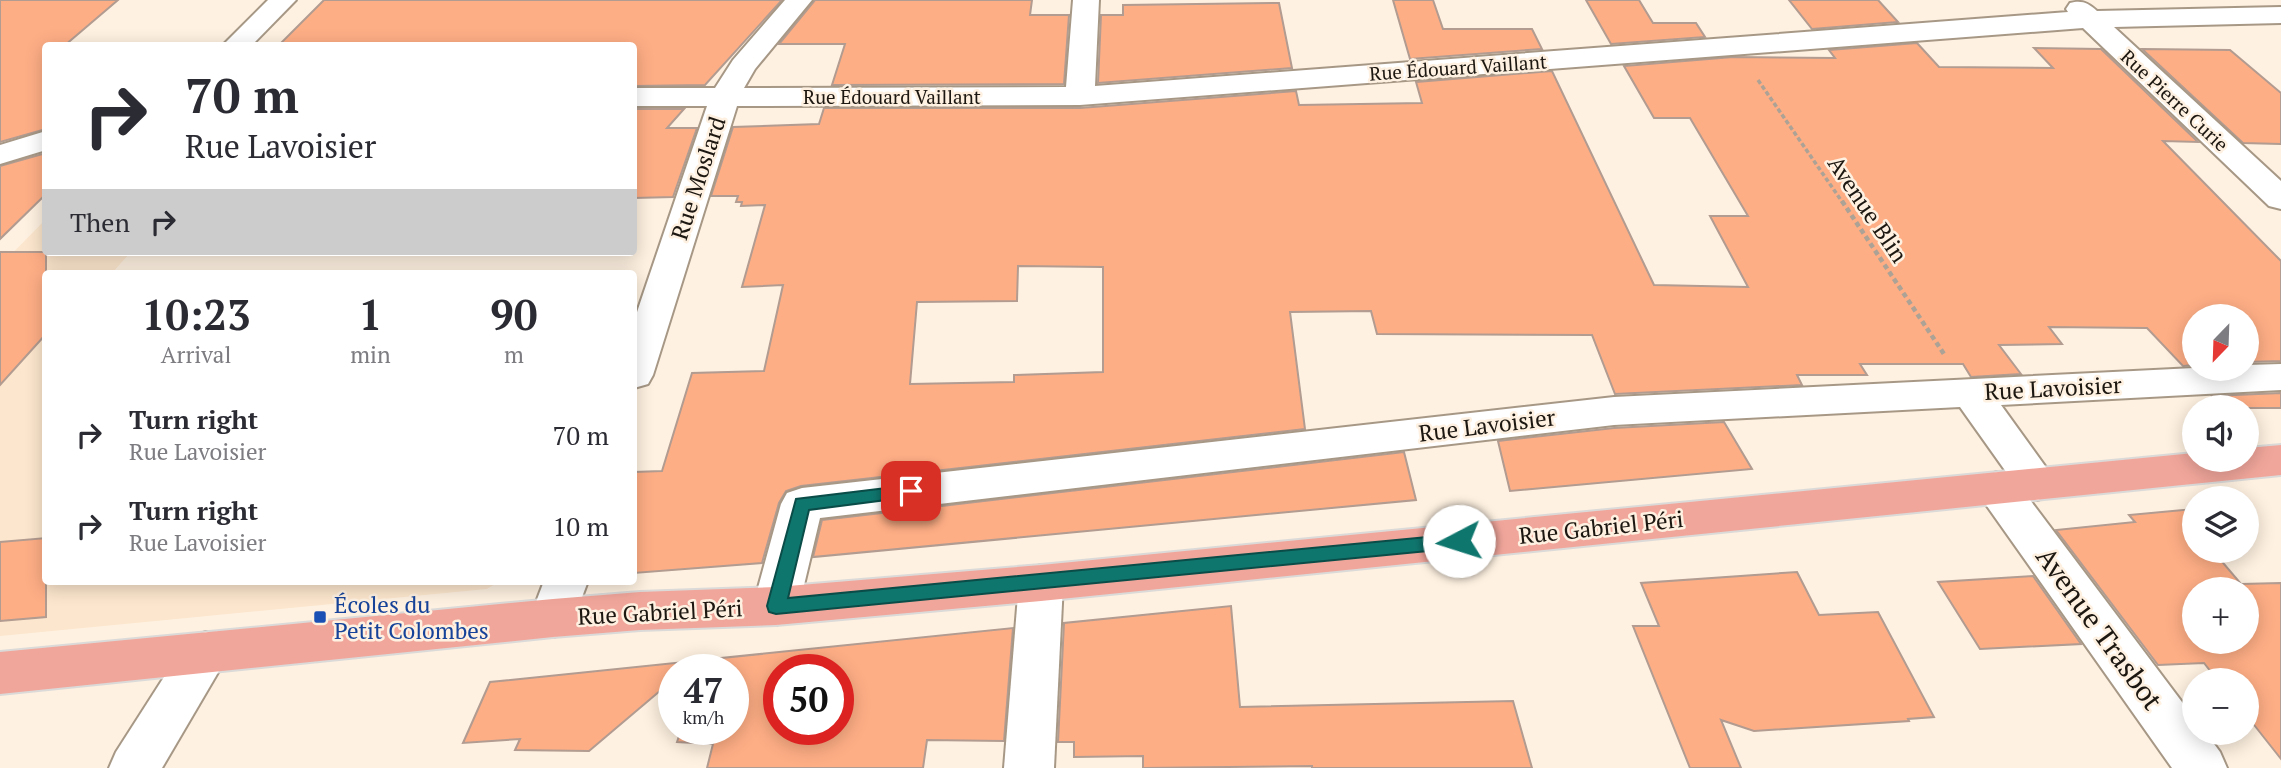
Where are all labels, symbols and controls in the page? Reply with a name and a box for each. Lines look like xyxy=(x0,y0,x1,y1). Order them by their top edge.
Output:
street label: Rue Pierre Curie xyxy=(2116,44,2234,156)
street label: Rue Édouard Vaillant xyxy=(1368,48,1548,86)
text: 70 m xyxy=(185,62,299,127)
icon: right xyxy=(70,70,161,161)
street label: Rue Édouard Vaillant xyxy=(803,84,981,109)
street label: Rue Moslard xyxy=(664,112,733,244)
text: Rue Lavoisier xyxy=(185,125,376,167)
street label: Avenue Blin xyxy=(1821,150,1915,269)
icon: right xyxy=(144,203,182,241)
text: Then xyxy=(70,205,130,239)
text: 10:23 xyxy=(141,286,251,342)
text: 1 xyxy=(359,286,382,342)
text: 90 xyxy=(490,286,538,342)
north arrow xyxy=(2182,304,2259,382)
map controls xyxy=(2182,304,2259,745)
text: Arrival xyxy=(161,339,231,370)
text: min xyxy=(350,339,391,370)
text: m xyxy=(504,339,524,370)
street label: Rue Lavoisier xyxy=(1984,369,2123,407)
button: sound xyxy=(2182,395,2259,472)
street label: Rue Lavoisier xyxy=(1417,401,1557,449)
text: Turn right xyxy=(129,402,258,436)
icon: right xyxy=(70,416,108,454)
text: 70 m xyxy=(553,418,609,452)
text: Rue Lavoisier xyxy=(129,436,266,467)
pin xyxy=(881,461,941,521)
icon: arrive xyxy=(892,472,930,510)
button: layers xyxy=(2182,486,2259,563)
text: Turn right xyxy=(129,493,258,527)
street label: Rue Gabriel Péri xyxy=(1517,503,1685,551)
position arrow xyxy=(1422,504,1496,578)
icon: right xyxy=(70,507,108,545)
text: 10 m xyxy=(553,509,609,543)
text: Rue Lavoisier xyxy=(129,527,266,558)
street label: Avenue Trasbot xyxy=(2028,539,2172,717)
button: + xyxy=(2182,577,2259,654)
place label: Écoles du Petit Colombes xyxy=(334,589,489,646)
street label: Rue Gabriel Péri xyxy=(577,592,743,632)
marker: Écoles du Petit Colombes xyxy=(312,609,328,625)
speed limit sign: 50 xyxy=(763,654,854,745)
text: 47 xyxy=(684,667,723,713)
button: − xyxy=(2182,668,2259,745)
text: km/h xyxy=(683,705,724,729)

